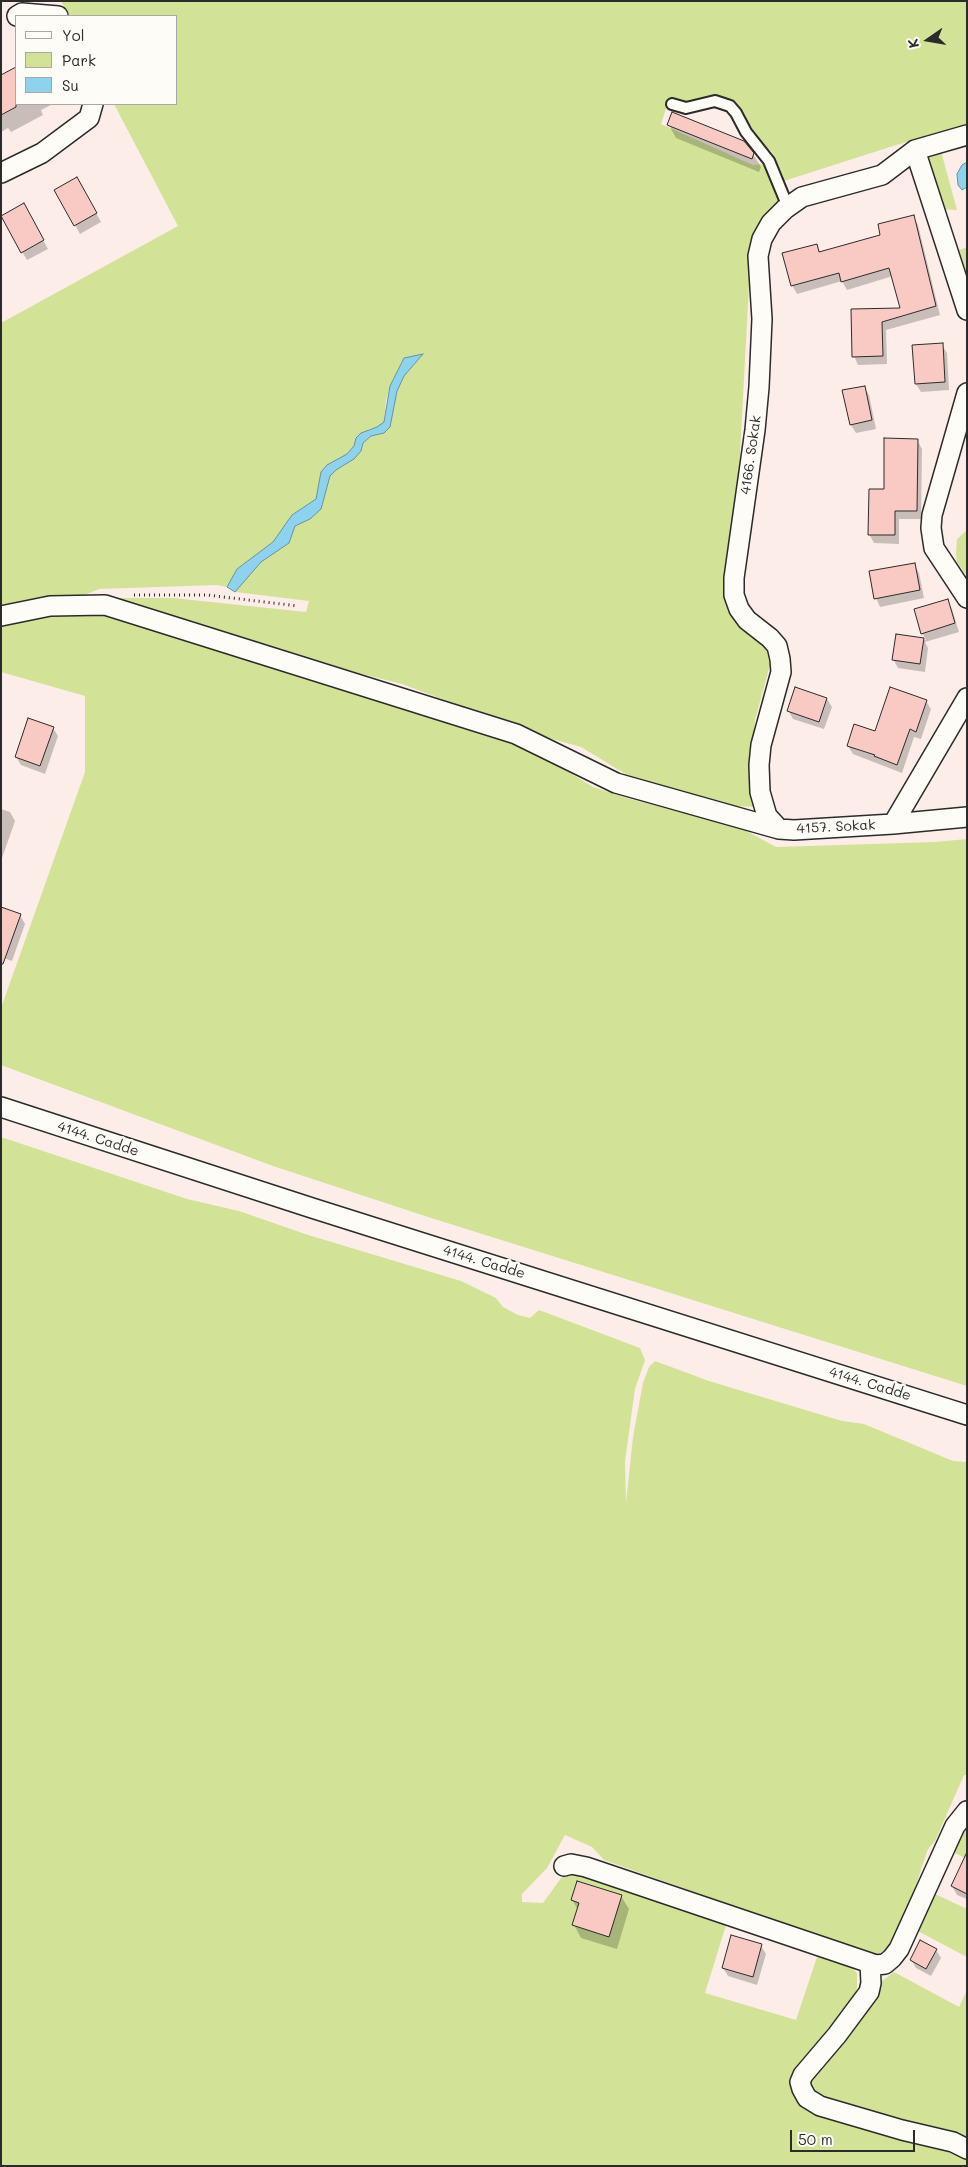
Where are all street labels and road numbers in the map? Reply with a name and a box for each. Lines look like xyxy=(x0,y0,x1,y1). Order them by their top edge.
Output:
street label: 4166. Sokak xyxy=(737,414,765,496)
street label: 4157. Sokak xyxy=(796,817,876,837)
street label: 4144. Cadde xyxy=(55,1118,141,1160)
street label: 4144. Cadde xyxy=(441,1242,527,1282)
street label: 4144. Cadde xyxy=(827,1364,913,1404)

